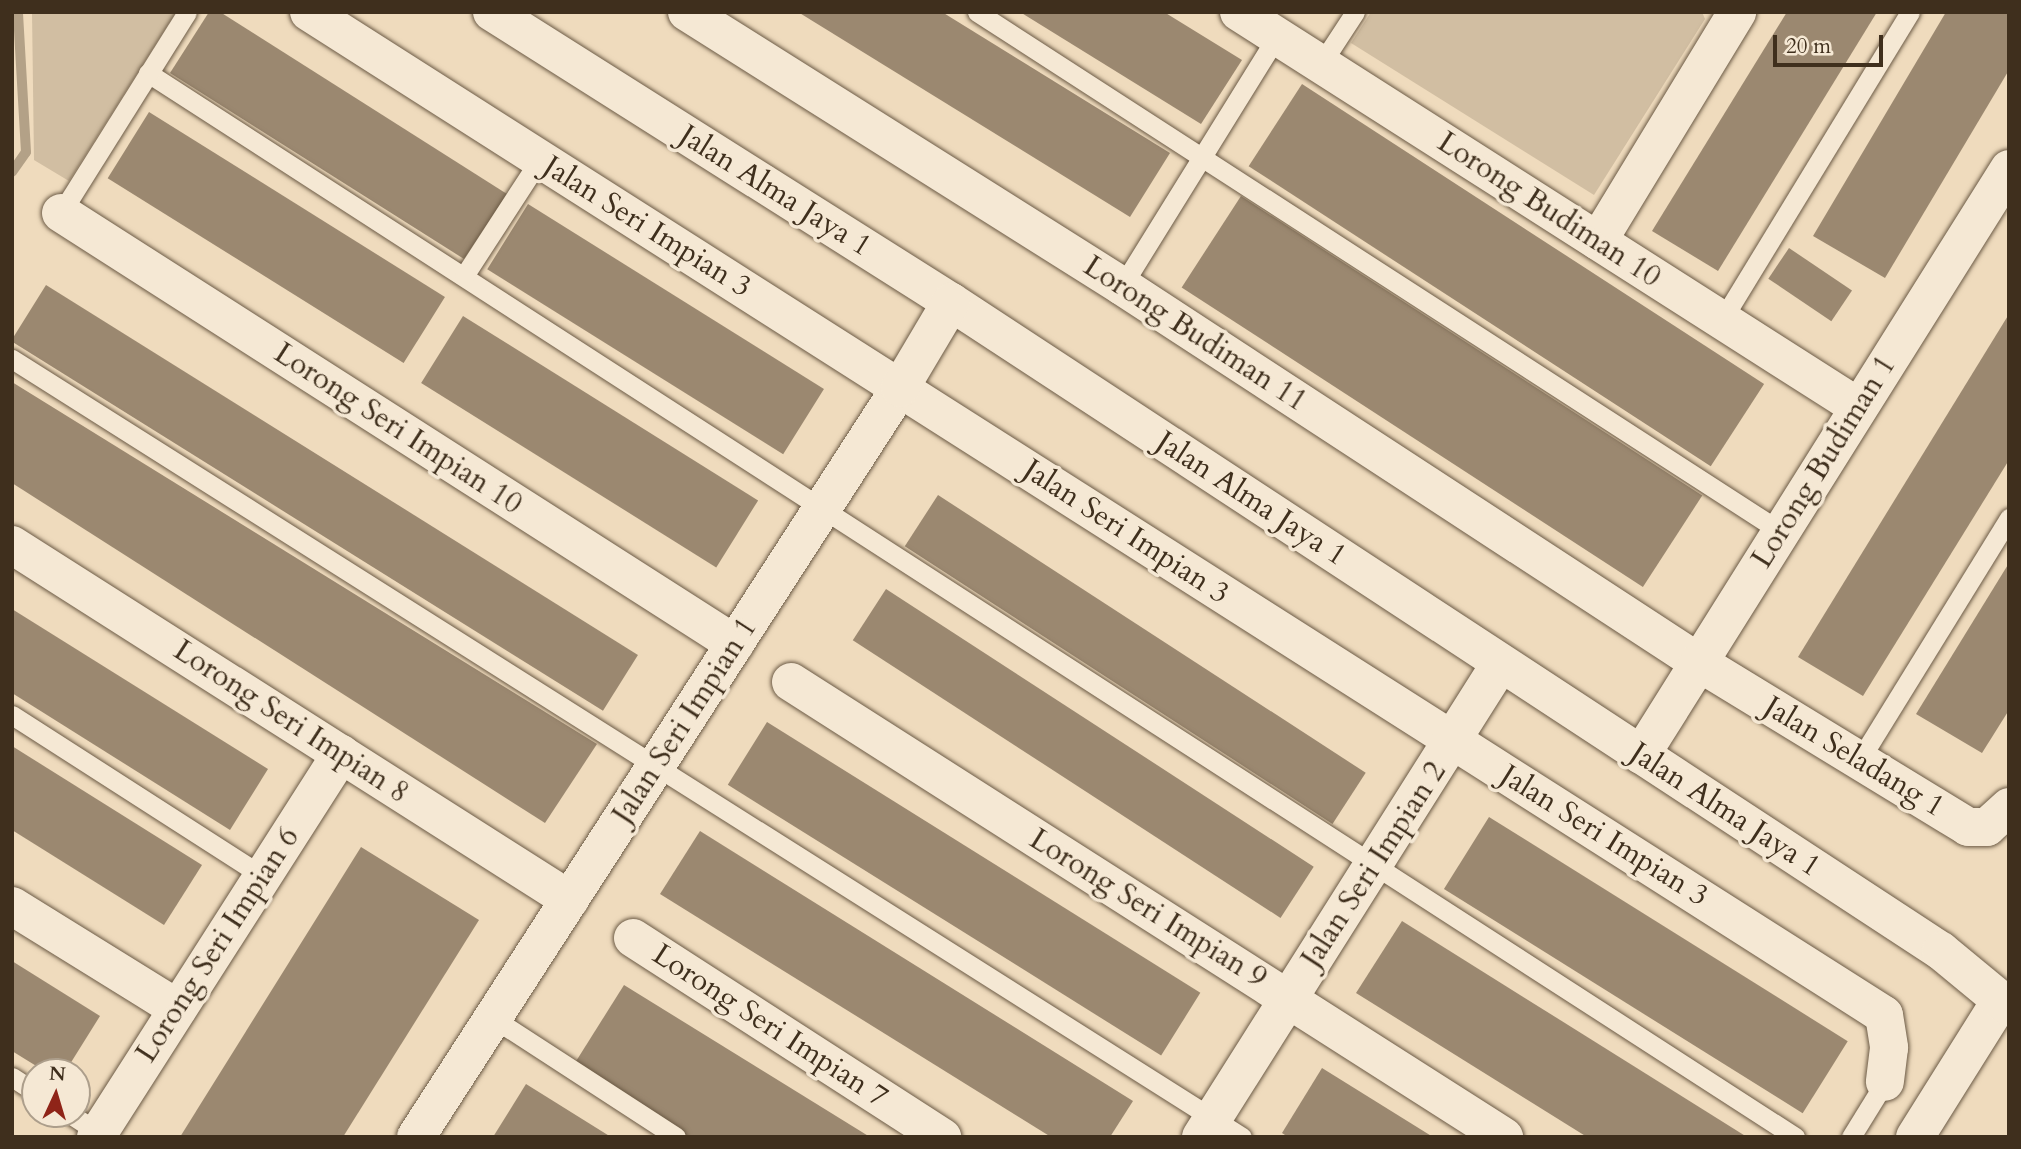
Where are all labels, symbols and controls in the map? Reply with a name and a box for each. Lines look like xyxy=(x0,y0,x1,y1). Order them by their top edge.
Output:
scale bar xyxy=(1776,21,1886,65)
text: 20 m xyxy=(1786,32,1831,61)
street label: Jalan Alma Jaya 1 xyxy=(672,118,878,264)
street label: Lorong Budiman 10 xyxy=(1431,124,1667,296)
street label: Jalan Seri Impian 3 xyxy=(536,149,758,305)
street label: Lorong Budiman 11 xyxy=(1077,248,1313,420)
street label: Lorong Seri Impian 10 xyxy=(267,335,529,523)
street label: Lorong Budiman 1 xyxy=(1744,349,1904,575)
street label: Jalan Alma Jaya 1 xyxy=(1149,424,1353,574)
street label: Jalan Seri Impian 3 xyxy=(1016,452,1236,612)
street label: Jalan Seri Impian 1 xyxy=(605,611,765,831)
street label: Lorong Seri Impian 8 xyxy=(167,633,415,811)
street label: Jalan Seladang 1 xyxy=(1757,689,1951,825)
street label: Jalan Alma Jaya 1 xyxy=(1623,735,1827,885)
street label: Jalan Seri Impian 2 xyxy=(1294,755,1454,975)
street label: Jalan Seri Impian 3 xyxy=(1493,758,1715,914)
street label: Lorong Seri Impian 6 xyxy=(129,821,307,1069)
street label: Lorong Seri Impian 9 xyxy=(1023,821,1273,997)
street label: Lorong Seri Impian 7 xyxy=(646,937,894,1115)
north arrow xyxy=(21,1058,91,1128)
text: N xyxy=(48,1061,66,1088)

